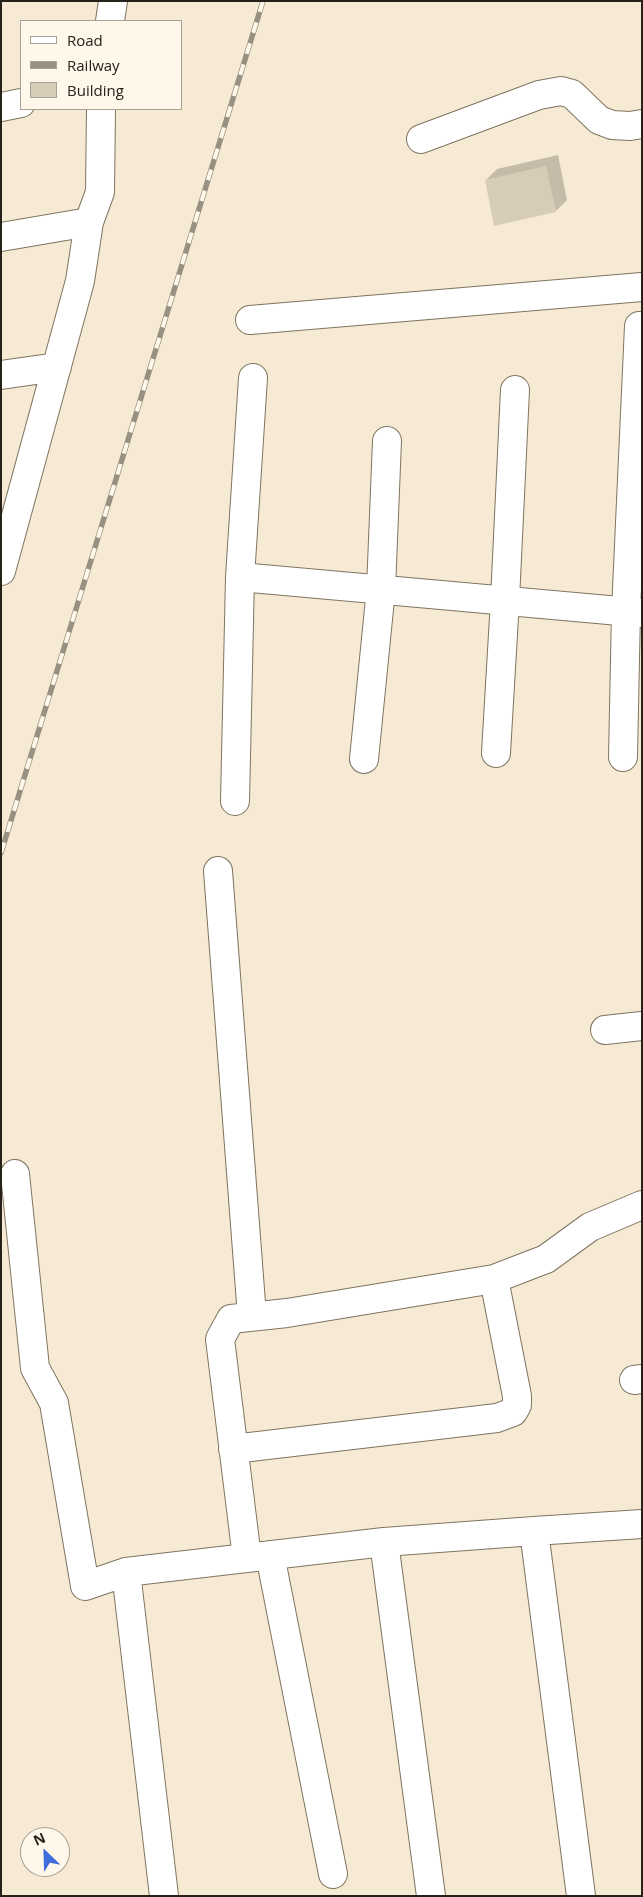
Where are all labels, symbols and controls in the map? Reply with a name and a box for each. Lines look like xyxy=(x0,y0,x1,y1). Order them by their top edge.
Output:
legend xyxy=(20,20,182,110)
text: Road xyxy=(67,30,103,50)
text: Railway xyxy=(67,55,120,75)
text: Building xyxy=(67,80,124,100)
north arrow xyxy=(20,1827,70,1877)
text: N xyxy=(30,1828,48,1850)

